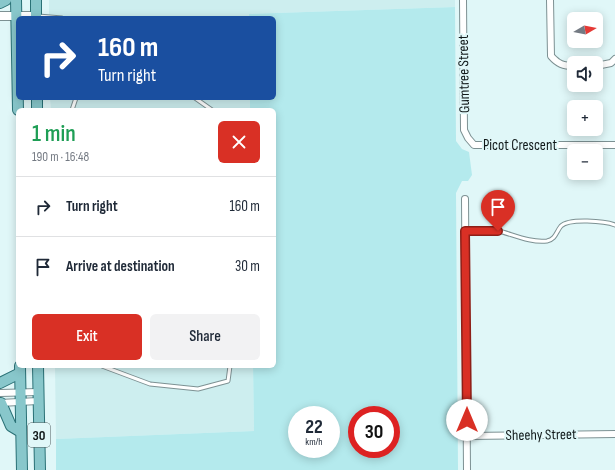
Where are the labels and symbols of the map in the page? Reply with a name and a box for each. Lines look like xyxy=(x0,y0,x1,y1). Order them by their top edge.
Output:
north arrow xyxy=(567,12,603,48)
street label: Gumtree Street xyxy=(454,34,474,113)
street label: Picot Crescent xyxy=(483,136,557,155)
pin xyxy=(481,190,515,231)
position arrow xyxy=(446,399,488,441)
speed limit sign: 30 xyxy=(348,406,400,458)
road number: 30 xyxy=(28,423,50,447)
street label: Sheehy Street xyxy=(505,425,577,445)

